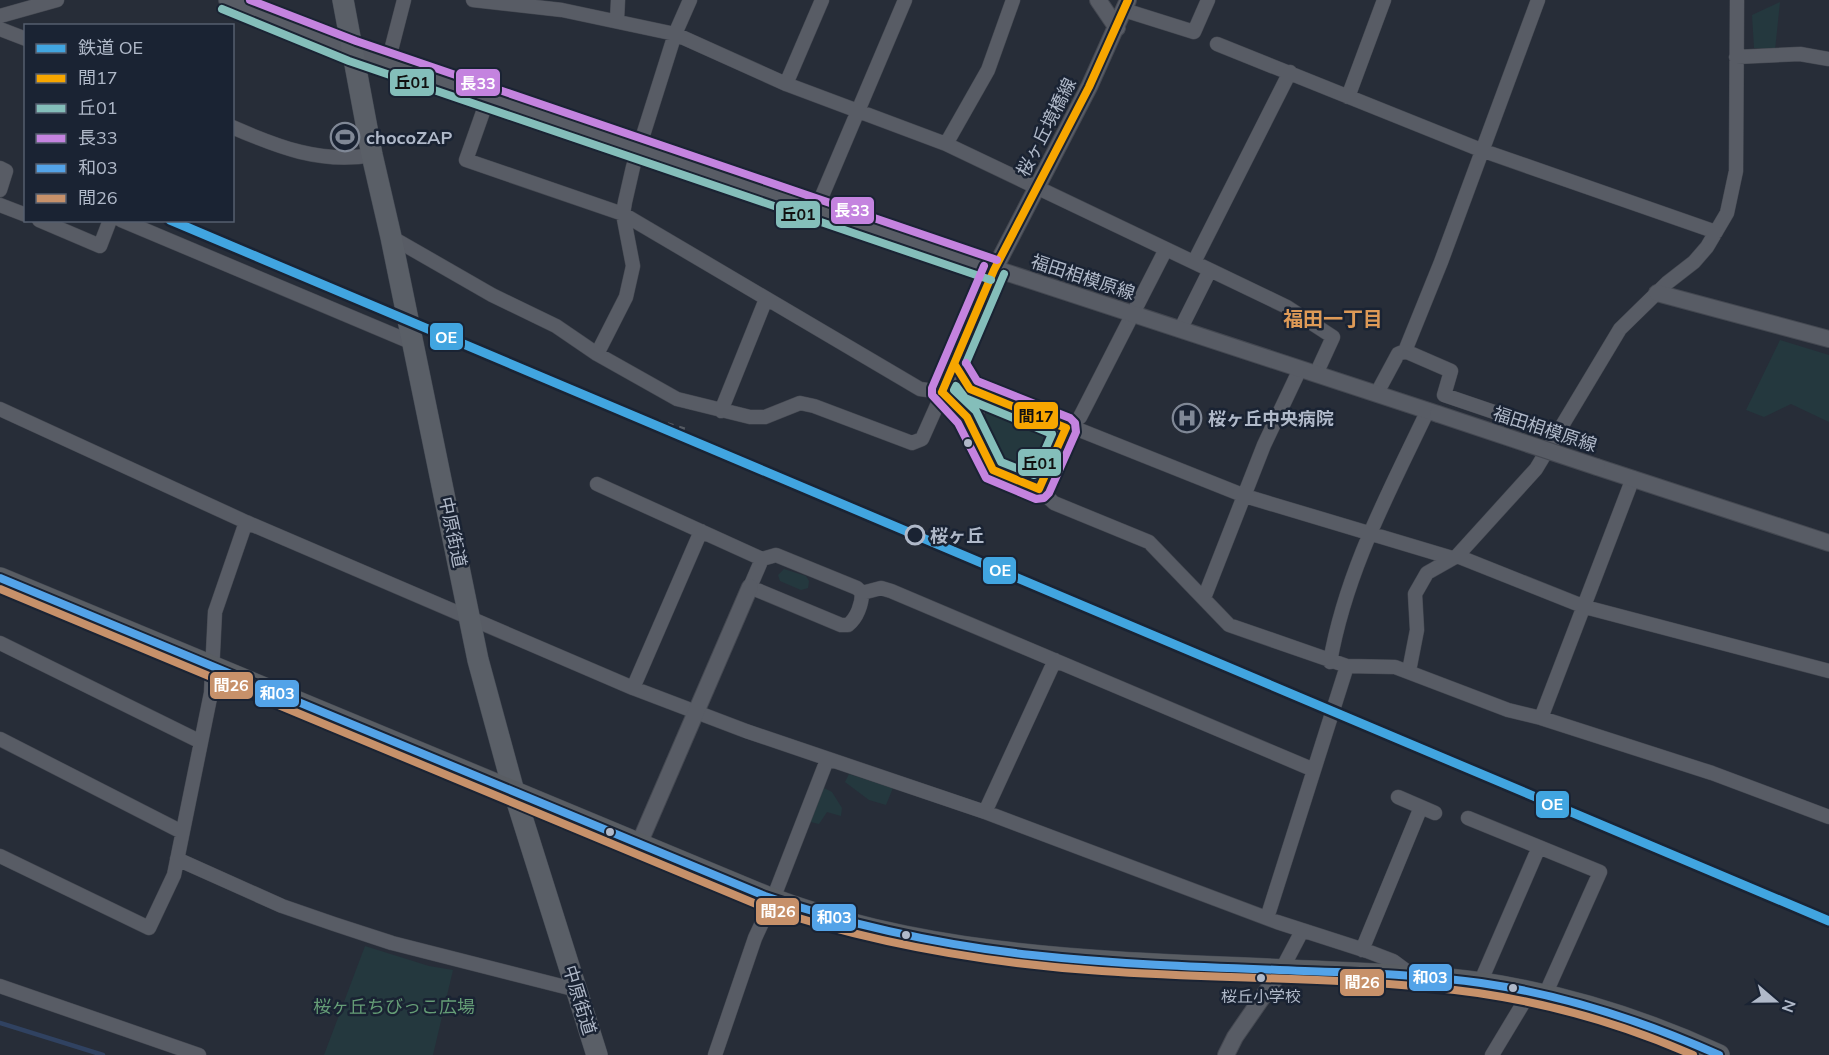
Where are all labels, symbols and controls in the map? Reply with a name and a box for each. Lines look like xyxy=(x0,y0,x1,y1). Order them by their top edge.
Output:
legend xyxy=(24,24,234,222)
text: 鉄道 OE xyxy=(78,36,143,59)
text: 間17 xyxy=(78,66,118,89)
line badge: 丘01 xyxy=(389,68,435,97)
line badge: 長33 xyxy=(455,68,501,97)
text: 丘01 xyxy=(394,72,430,92)
text: 長33 xyxy=(460,73,496,93)
street label: 桜ヶ丘境橋線 xyxy=(1011,74,1081,180)
text: 丘01 xyxy=(78,96,118,119)
sports icon: chocoZAP xyxy=(329,121,361,153)
text: 長33 xyxy=(78,126,118,149)
place label: chocoZAP xyxy=(366,126,452,149)
text: 和03 xyxy=(78,156,118,179)
text: 間26 xyxy=(78,186,118,209)
line badge: 長33 xyxy=(830,196,875,225)
line badge: 丘01 xyxy=(775,200,821,229)
text: 長33 xyxy=(834,200,870,220)
text: 丘01 xyxy=(780,204,816,224)
street label: 福田相模原線 xyxy=(1028,249,1138,305)
district label: 福田一丁目 xyxy=(1283,306,1383,331)
line badge: OE xyxy=(429,322,464,351)
text: OE xyxy=(435,327,457,347)
line badge: 間17 xyxy=(1013,401,1059,430)
street label: 福田相模原線 xyxy=(1490,401,1600,457)
hospital icon: 桜ヶ丘中央病院 xyxy=(1171,402,1203,434)
text: 間17 xyxy=(1018,406,1054,426)
place label: 桜ヶ丘中央病院 xyxy=(1208,407,1334,430)
unlabelled marker xyxy=(962,437,974,449)
line badge: 丘01 xyxy=(1017,448,1062,477)
text: 丘01 xyxy=(1021,453,1057,473)
street label: 中原街道 xyxy=(434,494,472,570)
place label: 桜ヶ丘 xyxy=(930,524,984,547)
marker: 桜ヶ丘 xyxy=(905,525,925,545)
line badge: OE xyxy=(982,556,1017,585)
text: OE xyxy=(989,560,1011,580)
line badge: 間26 xyxy=(209,671,254,700)
text: 間26 xyxy=(213,675,249,695)
line badge: 和03 xyxy=(254,679,300,708)
text: 和03 xyxy=(259,683,295,703)
line badge: OE xyxy=(1535,790,1570,819)
text: OE xyxy=(1541,794,1563,814)
unlabelled marker xyxy=(604,826,616,838)
line badge: 間26 xyxy=(755,897,800,926)
text: 間26 xyxy=(760,901,796,921)
line badge: 和03 xyxy=(811,903,857,932)
text: 和03 xyxy=(816,907,852,927)
unlabelled marker xyxy=(900,929,912,941)
street label: 中原街道 xyxy=(558,962,602,1038)
line badge: 和03 xyxy=(1408,963,1453,992)
text: 和03 xyxy=(1412,967,1448,987)
line badge: 間26 xyxy=(1339,968,1385,997)
north arrow xyxy=(1745,971,1805,1031)
marker: 桜丘小学校 xyxy=(1255,972,1267,984)
text: 間26 xyxy=(1344,972,1380,992)
unlabelled marker xyxy=(1507,982,1519,994)
place label: 桜丘小学校 xyxy=(1221,986,1301,1006)
park label: 桜ヶ丘ちびっこ広場 xyxy=(313,995,475,1018)
text: N xyxy=(1778,997,1801,1015)

